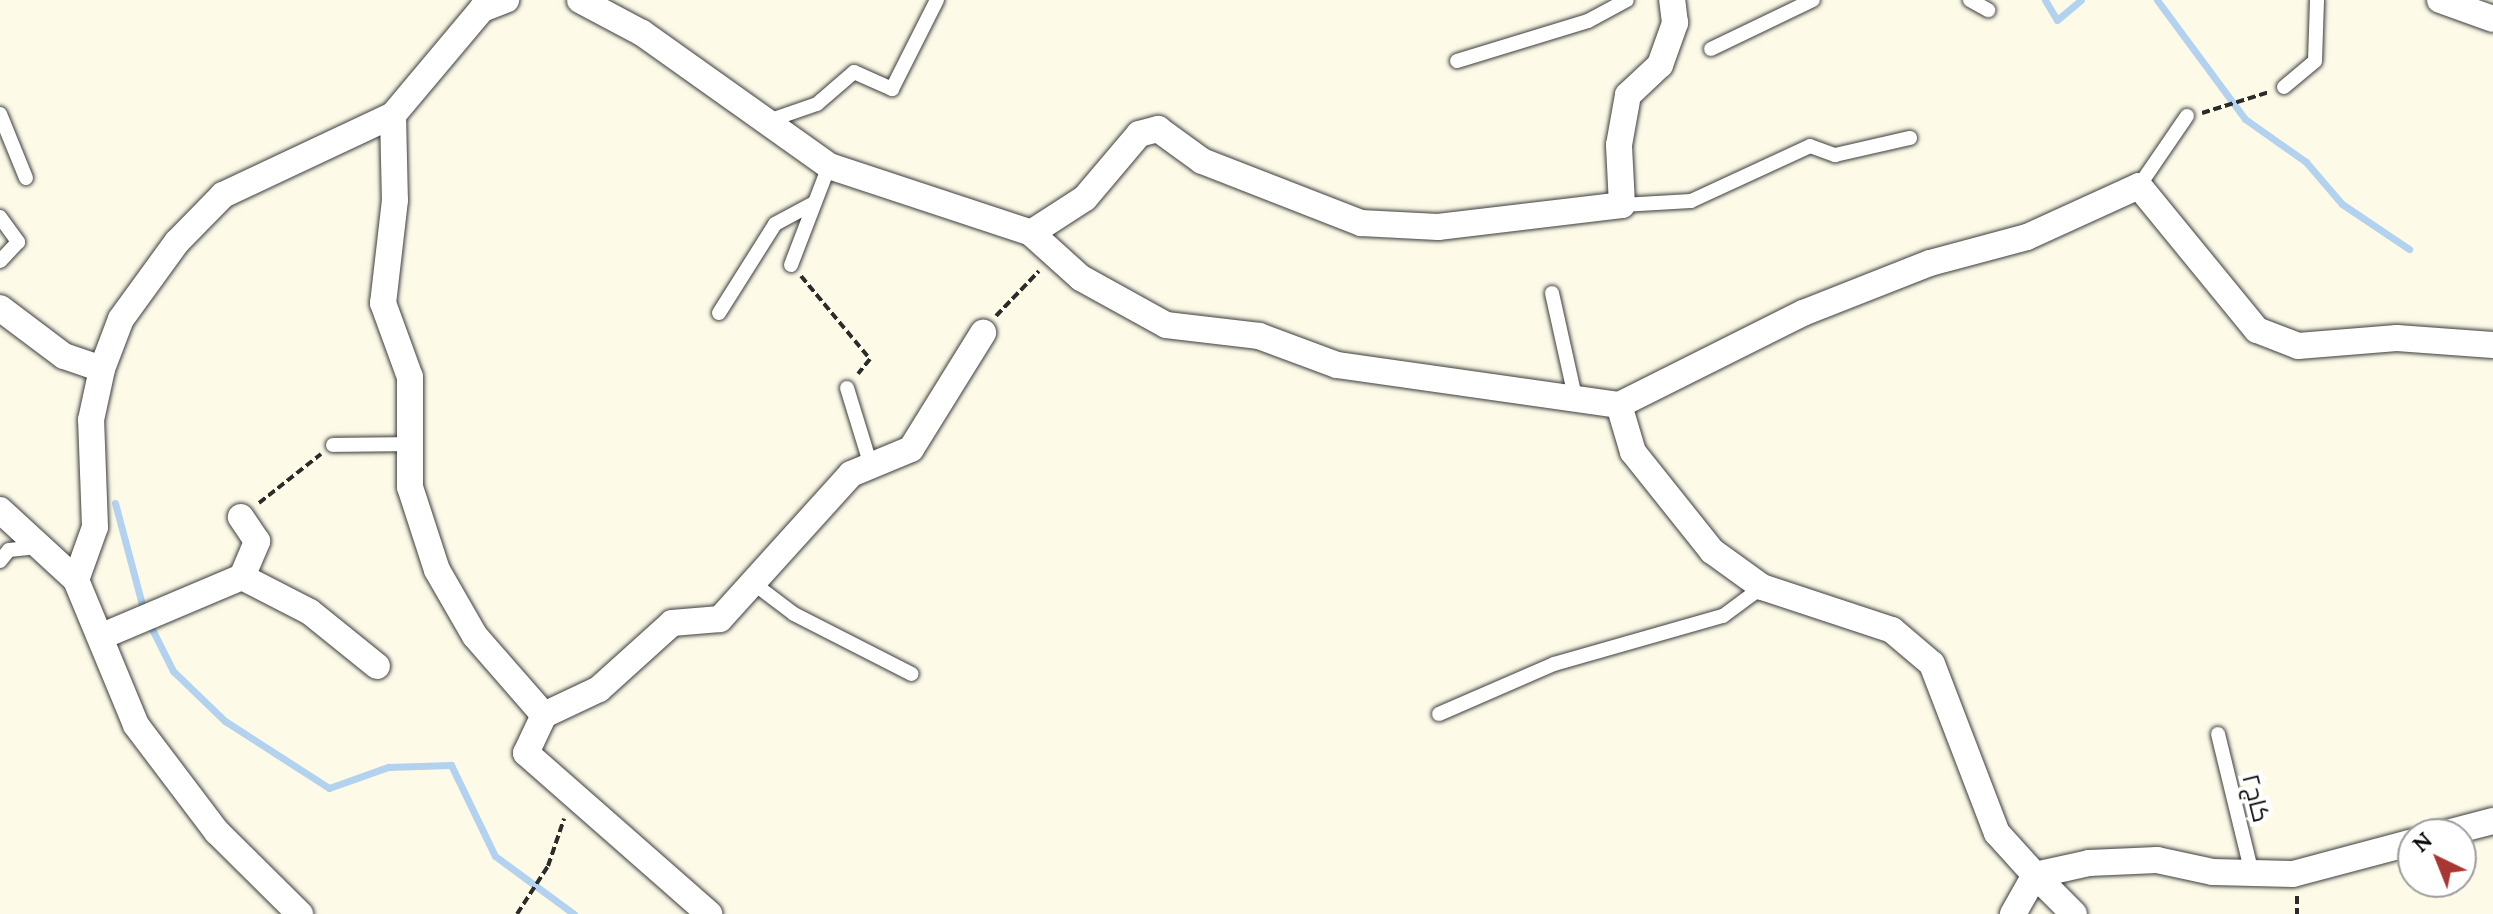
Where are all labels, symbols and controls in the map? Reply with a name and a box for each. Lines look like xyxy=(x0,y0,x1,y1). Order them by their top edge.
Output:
street label: کاج۲ xyxy=(2236,771,2276,825)
north arrow xyxy=(2397,818,2477,898)
text: N xyxy=(2406,826,2438,858)

